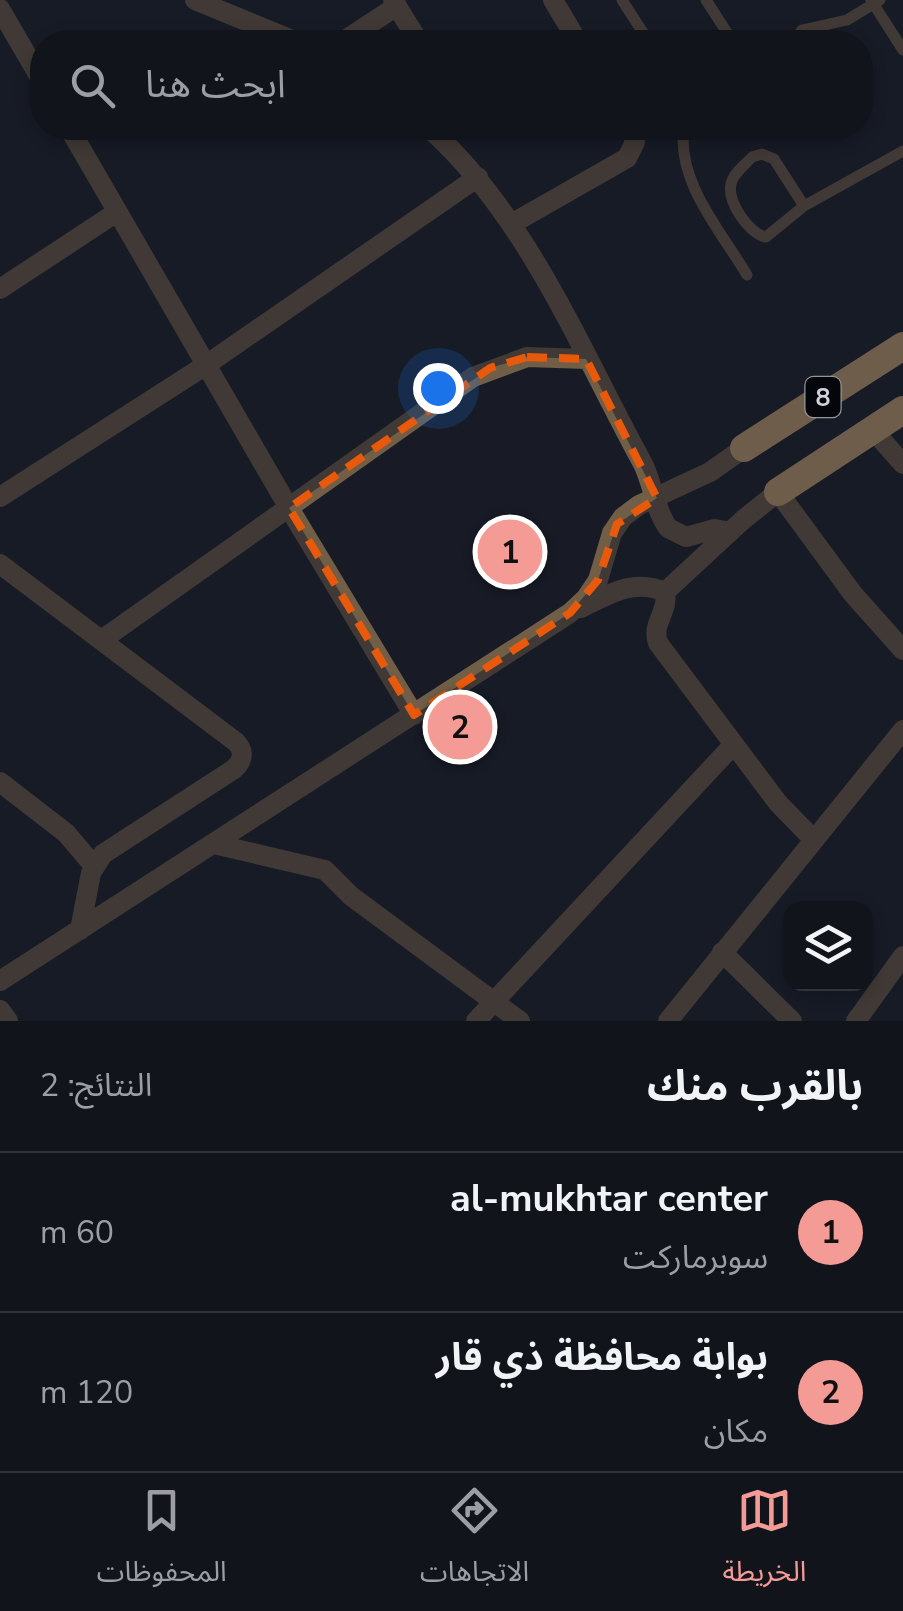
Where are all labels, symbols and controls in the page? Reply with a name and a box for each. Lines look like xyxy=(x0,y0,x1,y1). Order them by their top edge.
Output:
search box xyxy=(30,30,873,140)
icon: search xyxy=(65,58,120,113)
text: ابحث هنا xyxy=(145,59,286,110)
your location xyxy=(413,363,464,414)
road number: 8 xyxy=(806,377,840,417)
pin: 1 xyxy=(478,514,542,590)
pin: 2 xyxy=(428,690,492,764)
map controls xyxy=(783,901,873,991)
button: layers xyxy=(783,901,873,991)
text: بالقرب منك xyxy=(647,1058,863,1115)
text: النتائج: 2 xyxy=(40,1064,152,1107)
text: al-mukhtar center xyxy=(450,1173,768,1224)
text: 60 m xyxy=(40,1211,114,1254)
text: 1 xyxy=(821,1211,840,1254)
text: سوبرماركت xyxy=(623,1236,768,1279)
text: بوابة محافظة ذي قار xyxy=(436,1332,768,1383)
text: 120 m xyxy=(40,1371,133,1414)
text: 2 xyxy=(821,1371,840,1414)
text: مكان xyxy=(704,1410,768,1453)
tab: المحفوظات xyxy=(97,1483,227,1602)
tab: الاتجاهات xyxy=(420,1483,529,1602)
tab: الخريطة xyxy=(722,1483,806,1602)

